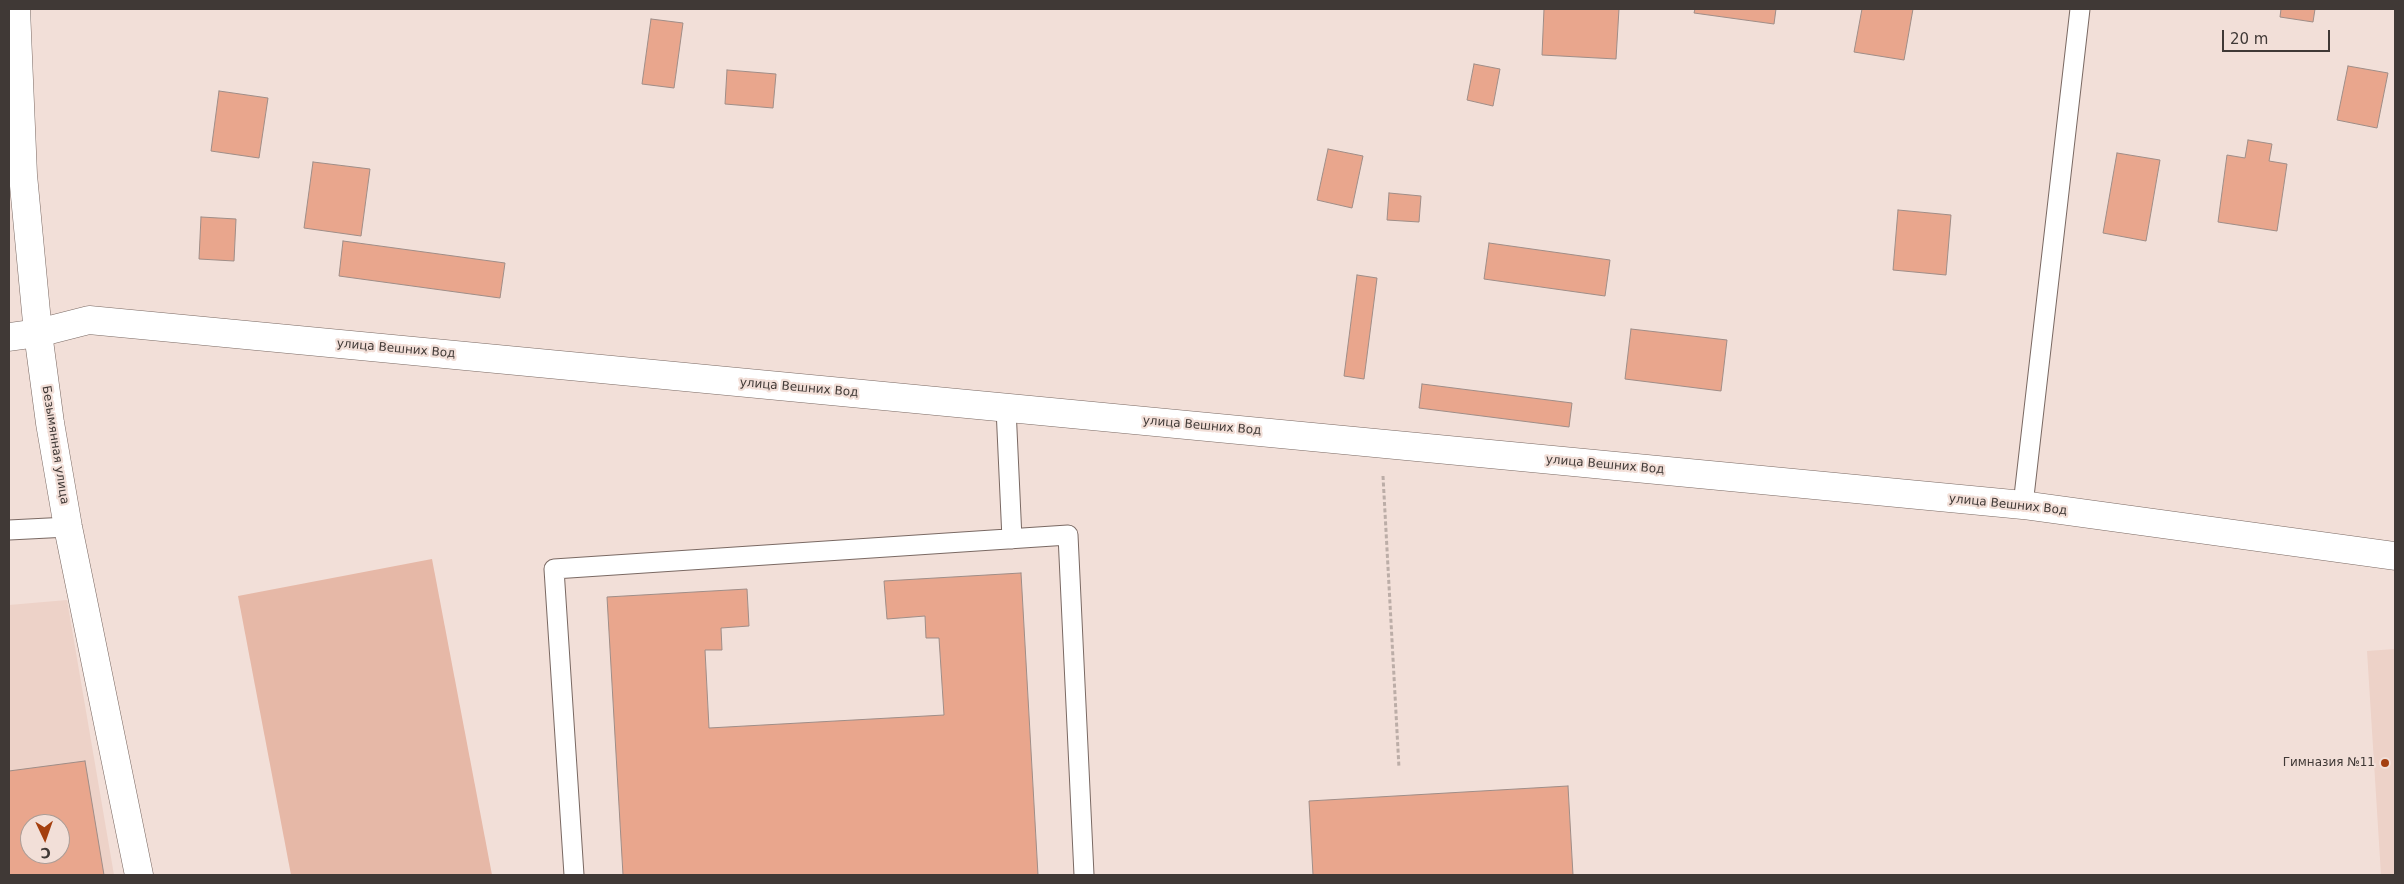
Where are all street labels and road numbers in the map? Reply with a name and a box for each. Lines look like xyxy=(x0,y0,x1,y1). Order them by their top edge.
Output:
street label: улица Вешних Вод xyxy=(336,337,456,361)
street label: улица Вешних Вод xyxy=(739,376,859,400)
street label: Безымянная улица xyxy=(39,385,71,505)
street label: улица Вешних Вод xyxy=(1142,414,1262,438)
street label: улица Вешних Вод xyxy=(1545,453,1665,477)
street label: улица Вешних Вод xyxy=(1948,492,2068,518)

